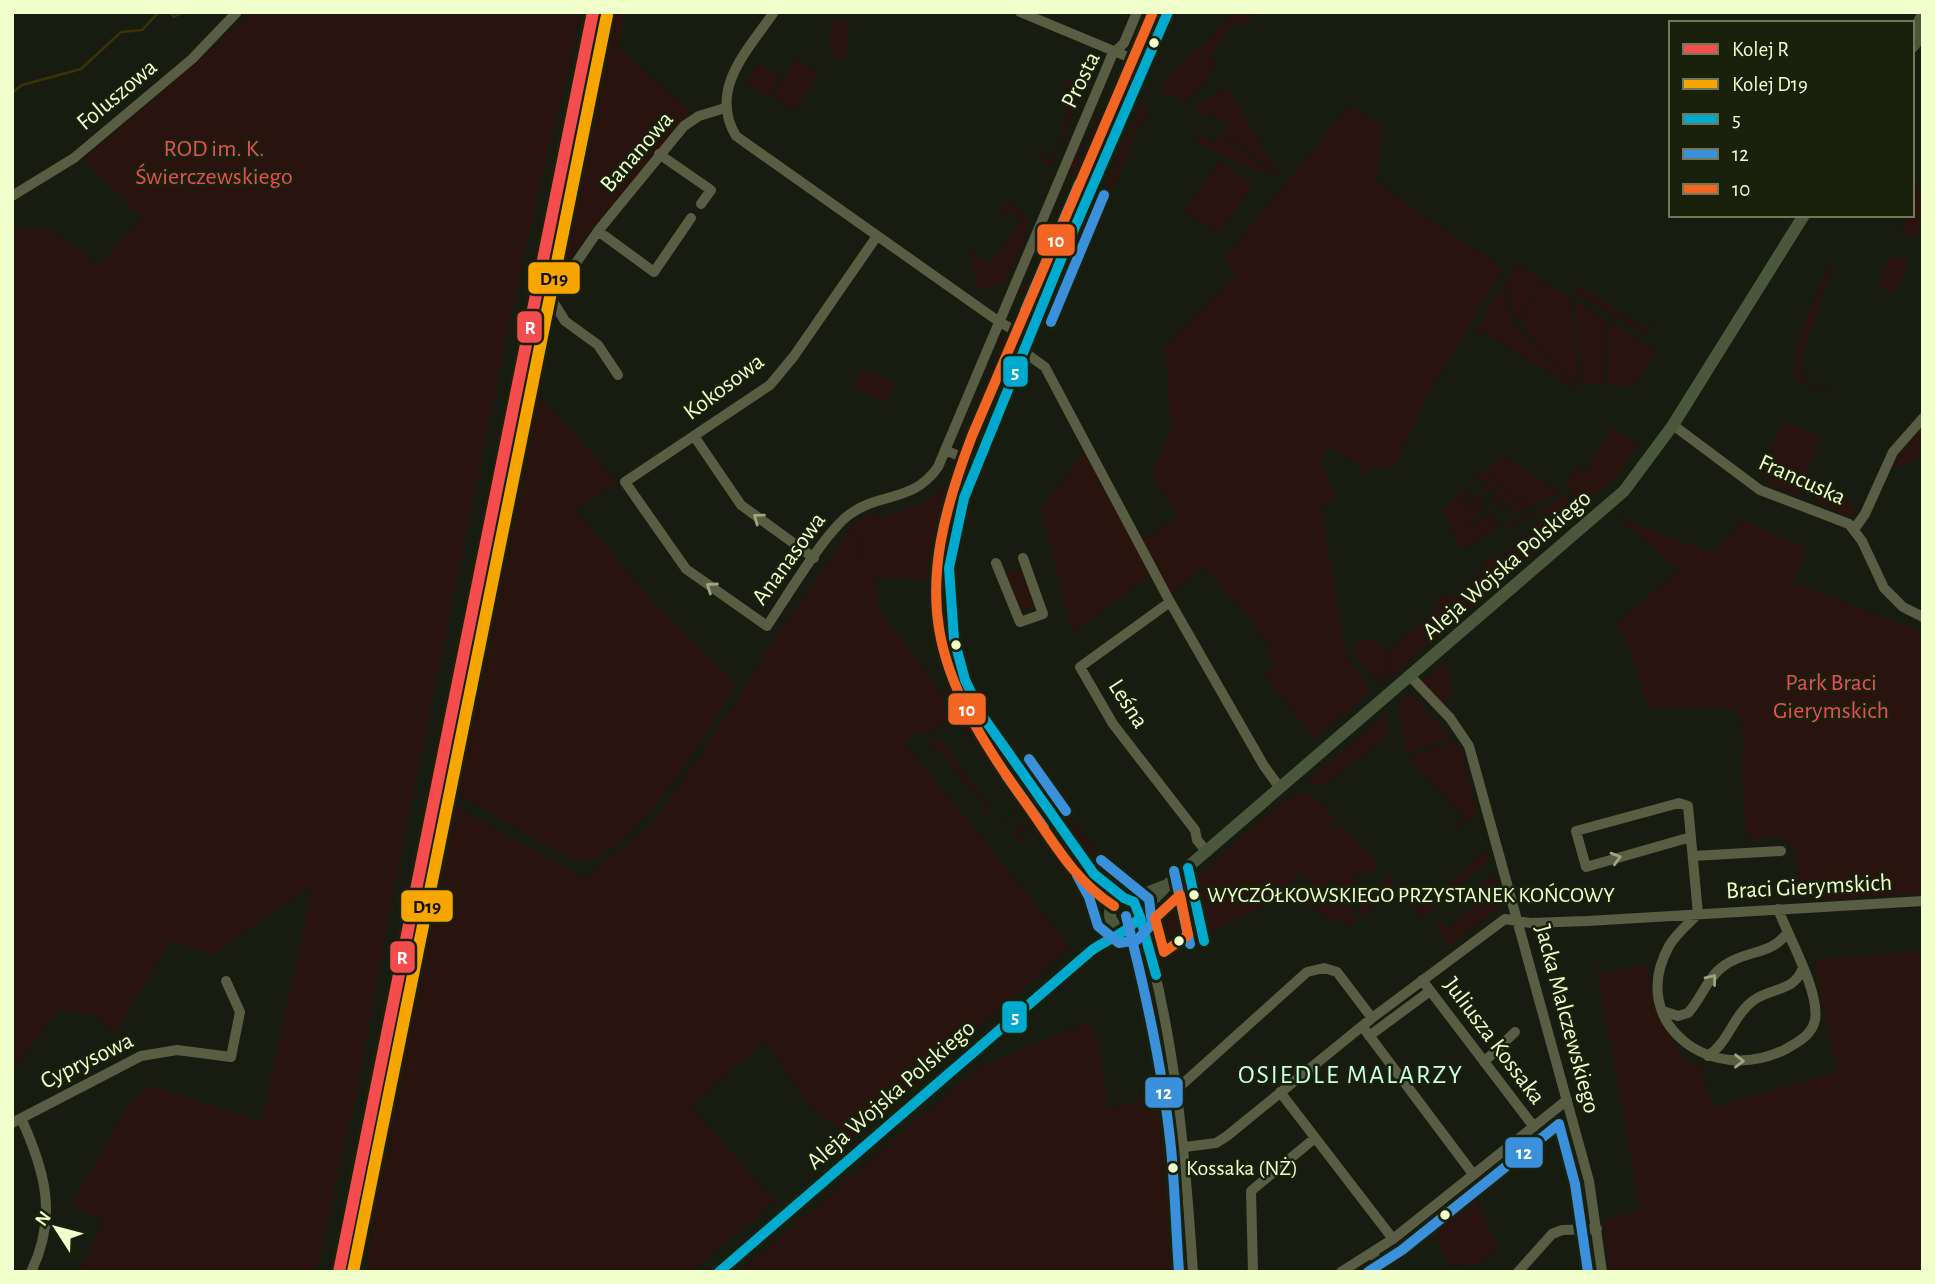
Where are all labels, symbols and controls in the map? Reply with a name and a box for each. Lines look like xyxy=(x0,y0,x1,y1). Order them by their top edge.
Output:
legend xyxy=(1669,21,1914,217)
unlabelled marker xyxy=(1147,36,1161,50)
text: Kolej R xyxy=(1732,39,1789,60)
street label: Prosta xyxy=(1057,48,1105,112)
street label: Foluszowa xyxy=(72,55,162,135)
text: Kolej D19 xyxy=(1732,74,1808,95)
street label: Bananowa xyxy=(596,107,678,197)
text: 5 xyxy=(1732,109,1741,130)
park label: ROD im. K. Świerczewskiego xyxy=(135,137,293,189)
text: 12 xyxy=(1732,144,1749,165)
text: 10 xyxy=(1732,179,1750,200)
line badge: 10 xyxy=(1036,223,1076,257)
text: 10 xyxy=(1048,232,1064,251)
line badge: D19 xyxy=(527,261,581,295)
text: D19 xyxy=(540,270,568,289)
line badge: R xyxy=(516,310,543,344)
text: R xyxy=(524,319,536,338)
street label: Kokosowa xyxy=(679,349,769,425)
line badge: 5 xyxy=(1002,355,1029,388)
text: 5 xyxy=(1011,363,1019,382)
street label: Francuska xyxy=(1755,450,1849,510)
street label: Aleja Wojska Polskiego xyxy=(1418,486,1596,644)
street label: Ananasowa xyxy=(748,508,830,610)
one-way arrow xyxy=(753,514,766,527)
one-way arrow xyxy=(706,583,719,595)
unlabelled marker xyxy=(949,638,963,652)
park label: Park Braci Gierymskich xyxy=(1773,671,1889,723)
street label: Leśna xyxy=(1103,675,1153,733)
line badge: 10 xyxy=(947,692,987,726)
text: 10 xyxy=(959,701,975,720)
one-way arrow xyxy=(1610,852,1622,867)
street label: Braci Gierymskich xyxy=(1725,871,1893,903)
place label: WYCZÓŁKOWSKIEGO PRZYSTANEK KOŃCOWY xyxy=(1207,883,1615,906)
marker: WYCZÓŁKOWSKIEGO PRZYSTANEK KOŃCOWY xyxy=(1187,888,1201,902)
line badge: D19 xyxy=(400,889,454,923)
text: D19 xyxy=(413,898,441,917)
street label: Jacka Malczewskiego xyxy=(1530,922,1604,1116)
unlabelled marker xyxy=(1172,934,1186,948)
line badge: R xyxy=(389,940,416,974)
text: R xyxy=(396,949,408,968)
street label: Juliusza Kossaka xyxy=(1439,973,1549,1109)
one-way arrow xyxy=(1703,975,1716,987)
line badge: 5 xyxy=(1001,1000,1028,1034)
text: 5 xyxy=(1011,1008,1019,1027)
street label: Aleja Wojska Polskiego xyxy=(802,1016,980,1174)
street label: Cyprysowa xyxy=(37,1028,137,1094)
one-way arrow xyxy=(1734,1053,1744,1069)
district label: OSIEDLE MALARZY xyxy=(1238,1062,1464,1088)
line badge: 12 xyxy=(1144,1076,1184,1109)
text: 12 xyxy=(1156,1084,1172,1103)
line badge: 12 xyxy=(1504,1136,1544,1169)
text: 12 xyxy=(1516,1144,1532,1163)
place label: Kossaka (NŻ) xyxy=(1186,1157,1298,1179)
marker: Kossaka (NŻ) xyxy=(1166,1161,1180,1175)
north arrow xyxy=(21,1193,91,1263)
text: N xyxy=(32,1208,55,1230)
unlabelled marker xyxy=(1438,1208,1452,1222)

